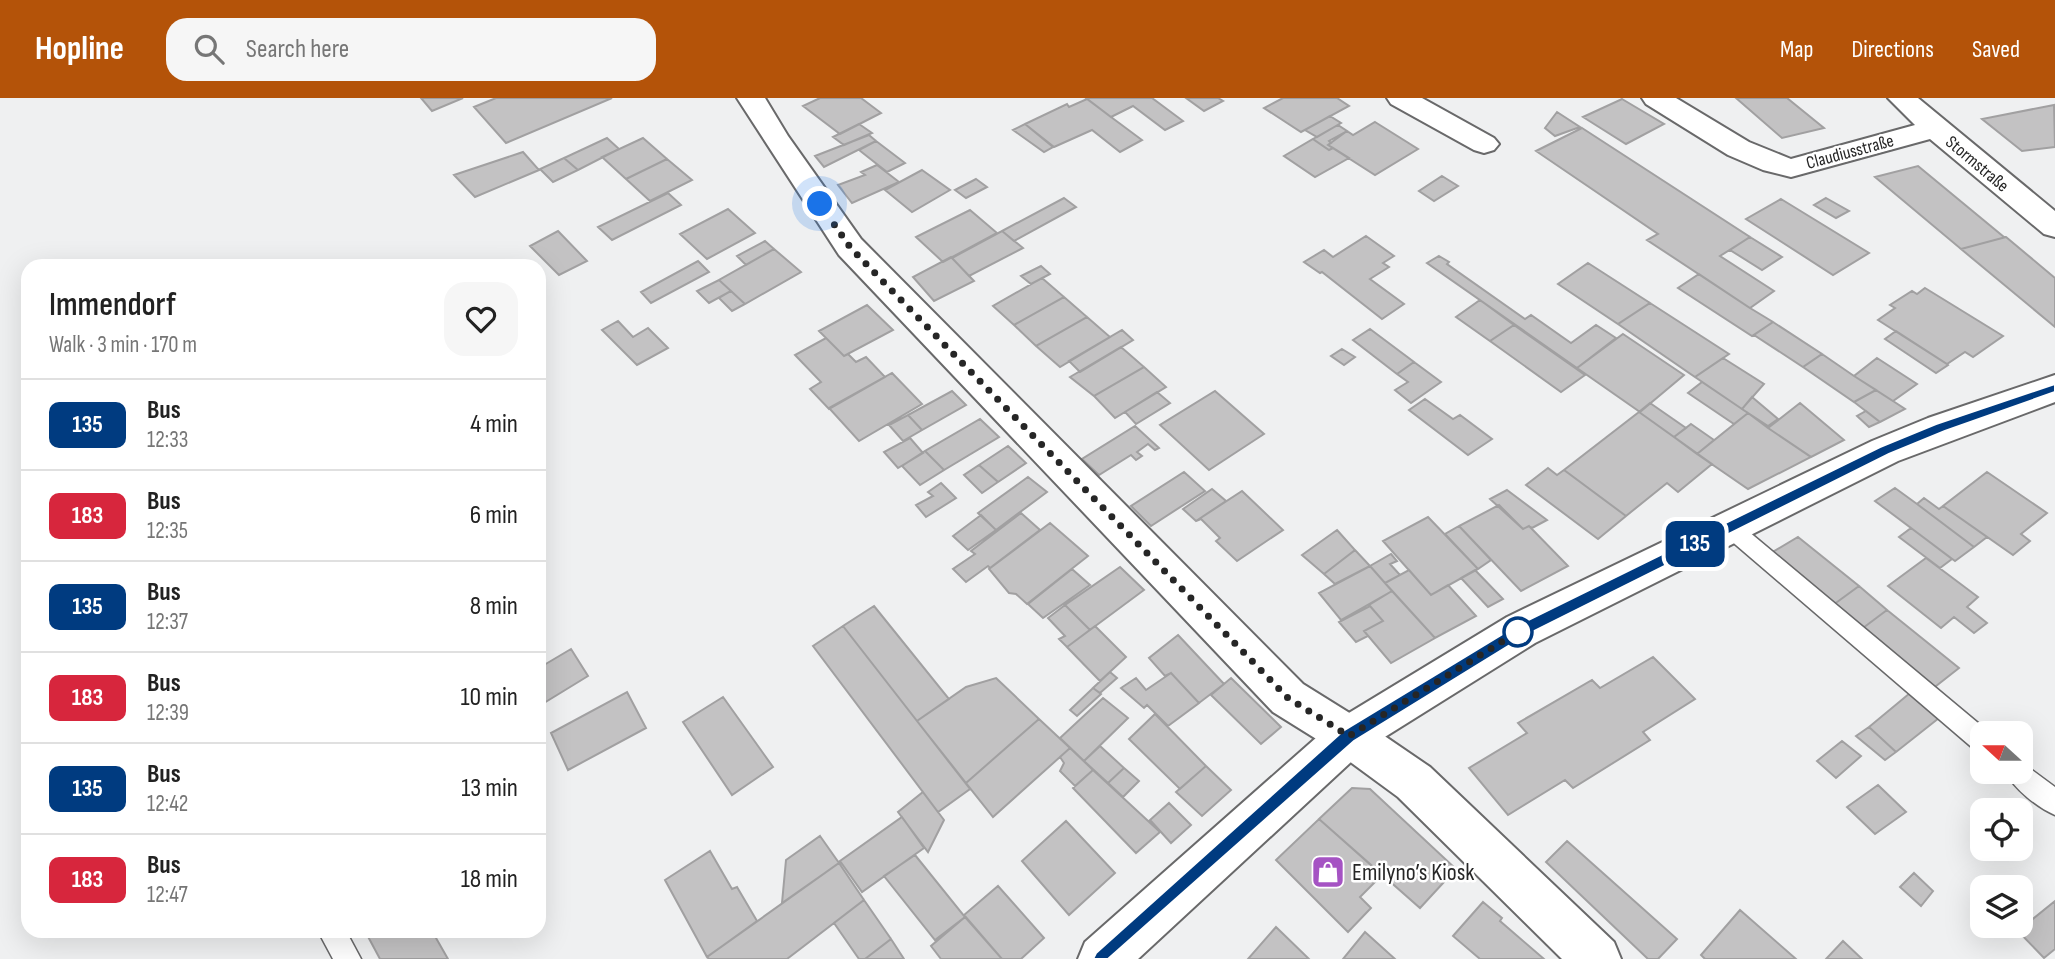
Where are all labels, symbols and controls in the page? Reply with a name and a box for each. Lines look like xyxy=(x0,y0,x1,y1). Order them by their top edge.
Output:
search box xyxy=(166,18,656,81)
text: Hopline xyxy=(35,29,124,69)
icon: search xyxy=(190,30,228,68)
text: Search here xyxy=(246,34,349,65)
text: Map xyxy=(1780,35,1813,64)
text: Directions xyxy=(1851,35,1934,64)
text: Saved xyxy=(1972,35,2020,64)
street label: Claudiusstraße xyxy=(1804,130,1896,174)
street label: Stormstraße xyxy=(1941,132,2013,196)
your location xyxy=(802,186,837,221)
button: heart xyxy=(444,282,518,356)
text: Immendorf xyxy=(49,285,176,325)
text: Walk · 3 min · 170 m xyxy=(49,331,197,359)
text: Bus xyxy=(147,395,181,426)
text: 4 min xyxy=(470,409,518,440)
text: 135 xyxy=(72,410,103,439)
text: 12:33 xyxy=(147,426,188,454)
text: Bus xyxy=(147,486,181,517)
text: 6 min xyxy=(470,500,518,531)
text: 183 xyxy=(72,501,103,530)
text: 12:35 xyxy=(147,517,188,545)
line badge: 135 xyxy=(1655,521,1735,567)
text: 135 xyxy=(1680,529,1710,558)
text: Bus xyxy=(147,577,181,608)
text: 8 min xyxy=(470,591,518,622)
text: 135 xyxy=(72,592,103,621)
text: 12:37 xyxy=(147,608,188,636)
unlabelled marker xyxy=(1503,617,1533,647)
text: Bus xyxy=(147,668,181,699)
text: 10 min xyxy=(461,682,518,713)
text: 183 xyxy=(72,683,103,712)
text: 12:39 xyxy=(147,699,189,727)
north arrow xyxy=(1970,721,2034,784)
map controls xyxy=(1970,721,2033,938)
text: Bus xyxy=(147,759,181,790)
text: 13 min xyxy=(461,773,518,804)
text: 135 xyxy=(72,774,103,803)
text: 12:42 xyxy=(147,790,188,818)
button: locate xyxy=(1970,798,2033,861)
text: Bus xyxy=(147,850,181,881)
shop icon: Emilyno’s Kiosk xyxy=(1309,853,1347,891)
place label: Emilyno’s Kiosk xyxy=(1352,858,1474,887)
text: 18 min xyxy=(461,864,518,895)
text: 183 xyxy=(72,865,103,894)
button: layers xyxy=(1970,875,2033,938)
text: 12:47 xyxy=(147,881,188,909)

